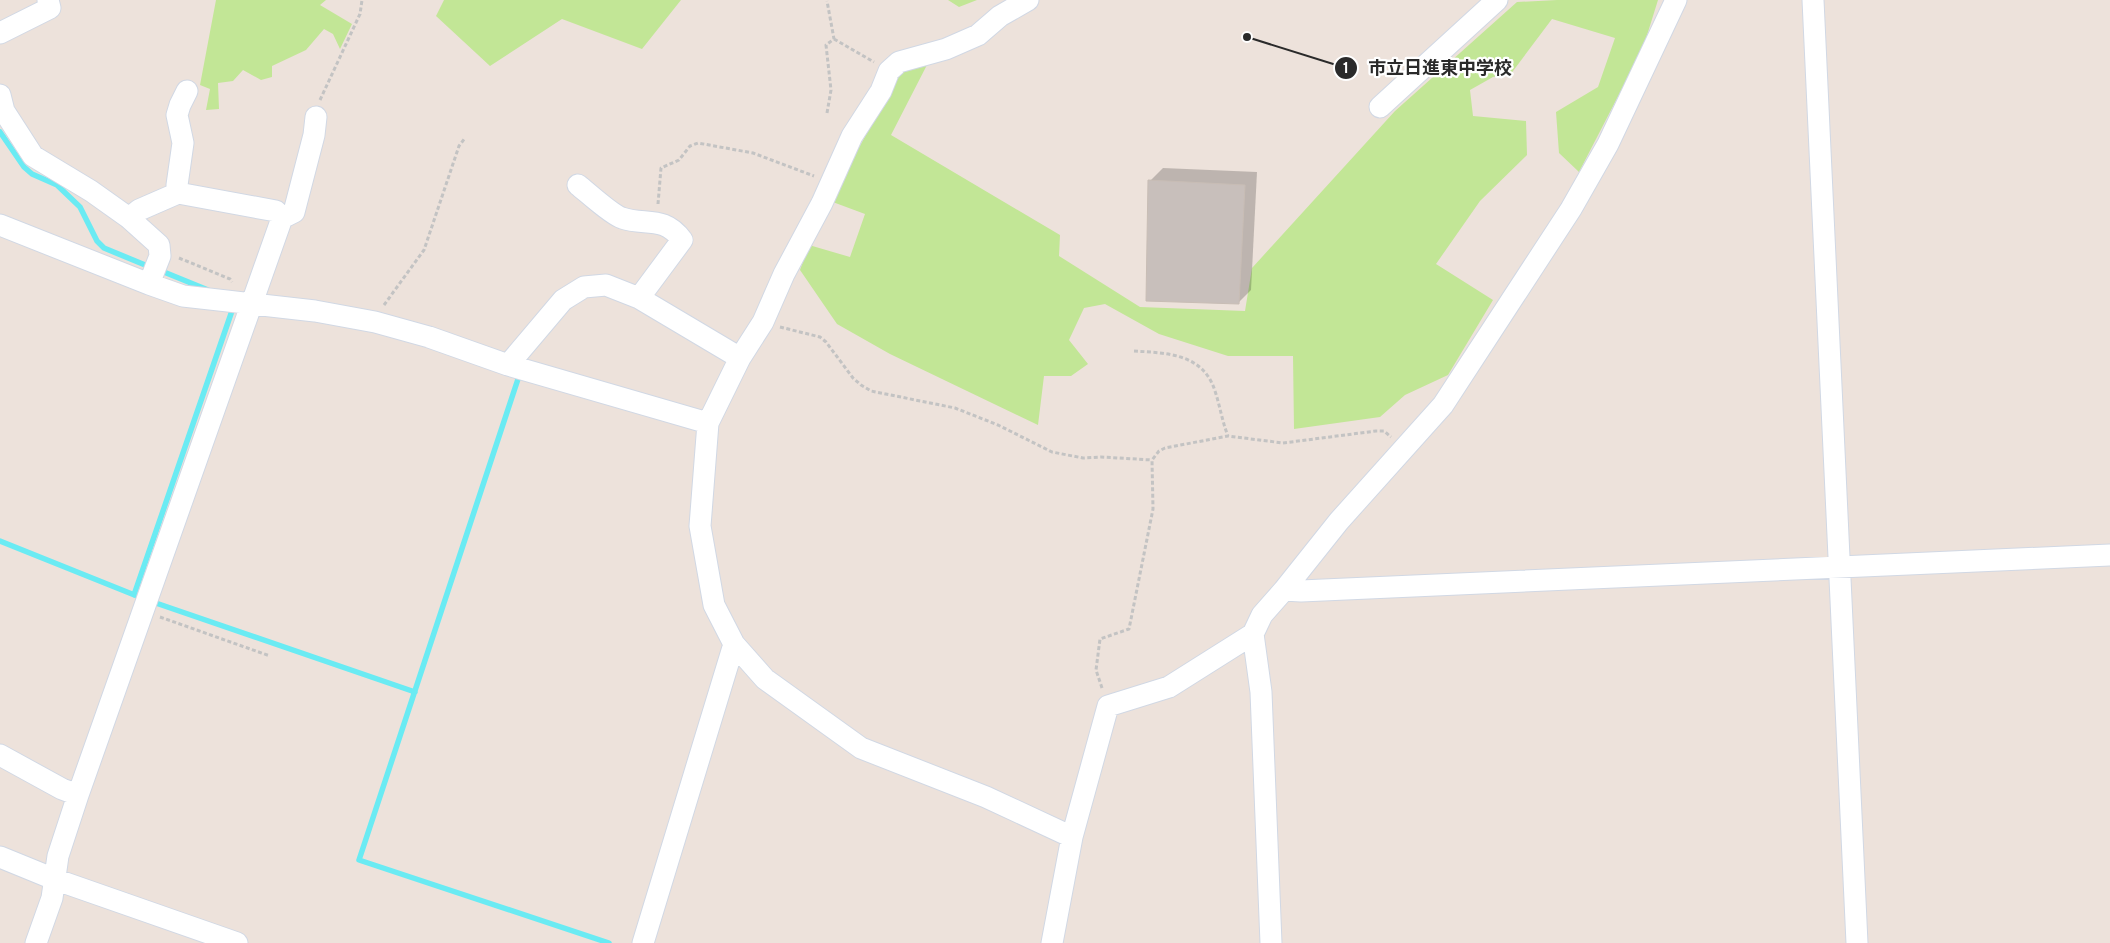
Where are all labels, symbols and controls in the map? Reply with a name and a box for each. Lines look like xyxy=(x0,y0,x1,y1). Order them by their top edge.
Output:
callout: 市立日進東中学校 xyxy=(1333,52,1522,85)
text: 市立日進東中学校 xyxy=(1368,58,1512,81)
text: 1 xyxy=(1343,60,1349,79)

